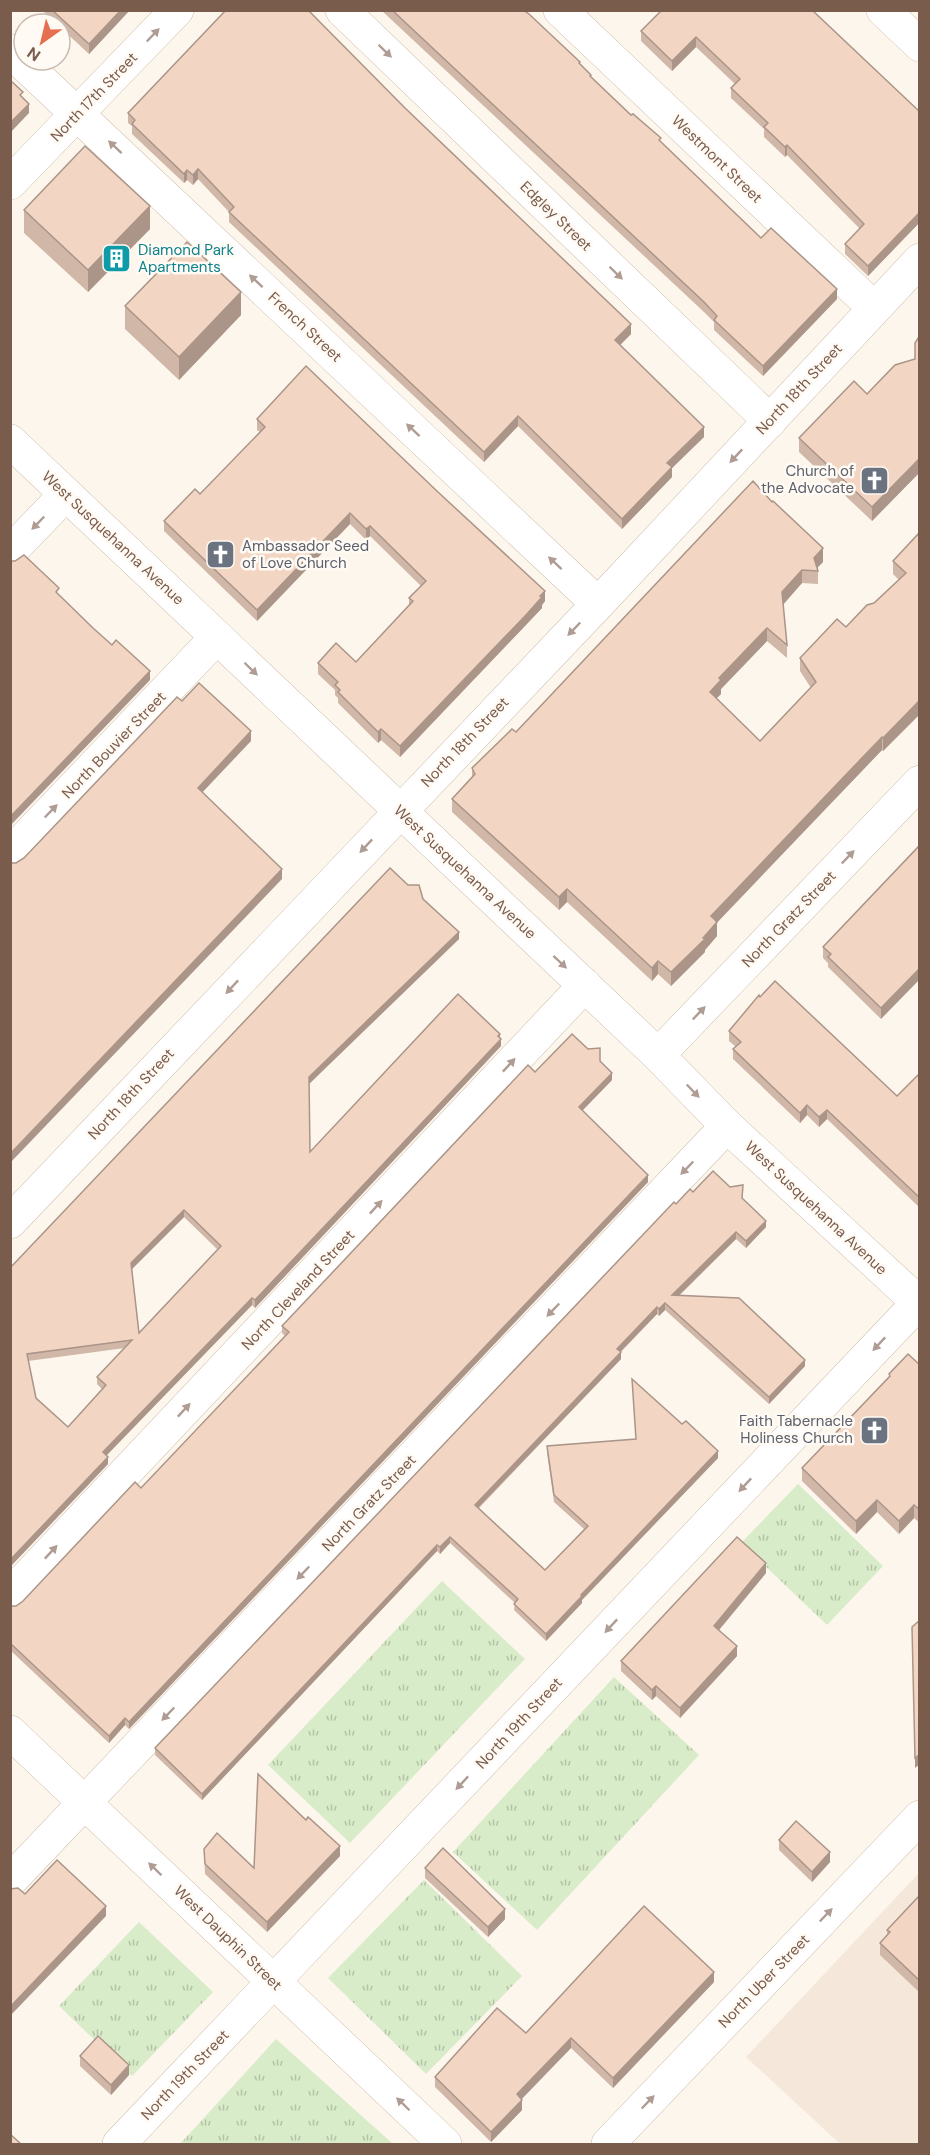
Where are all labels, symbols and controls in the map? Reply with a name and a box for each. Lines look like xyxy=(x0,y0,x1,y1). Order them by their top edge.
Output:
north arrow xyxy=(12,12,72,72)
one-way arrow xyxy=(146,29,160,43)
text: N xyxy=(23,42,45,66)
one-way arrow xyxy=(377,44,392,58)
street label: North 17th Street xyxy=(46,48,142,146)
street label: Westmont Street xyxy=(667,111,767,207)
one-way arrow xyxy=(108,141,122,155)
street label: Edgley Street xyxy=(516,177,596,255)
place label: Diamond Park Apartments xyxy=(138,240,234,277)
building icon: Diamond Park Apartments xyxy=(101,243,133,275)
one-way arrow xyxy=(609,266,623,280)
one-way arrow xyxy=(249,274,264,288)
street label: French Street xyxy=(264,288,346,366)
street label: North 18th Street xyxy=(751,339,847,439)
one-way arrow xyxy=(407,423,421,437)
one-way arrow xyxy=(729,449,743,464)
place label: Church of the Advocate xyxy=(761,461,854,498)
church icon: Church of the Advocate xyxy=(859,464,891,496)
street label: West Susquehanna Avenue xyxy=(37,467,189,609)
one-way arrow xyxy=(32,516,46,530)
place label: Ambassador Seed of Love Church xyxy=(242,536,369,573)
church icon: Ambassador Seed of Love Church xyxy=(205,539,237,571)
one-way arrow xyxy=(549,557,563,571)
one-way arrow xyxy=(567,621,581,635)
one-way arrow xyxy=(243,662,258,675)
street label: North Bouvier Street xyxy=(58,687,171,803)
street label: North 18th Street xyxy=(417,692,513,791)
street label: West Susquehanna Avenue xyxy=(389,801,541,943)
one-way arrow xyxy=(44,804,58,819)
one-way arrow xyxy=(359,838,373,853)
one-way arrow xyxy=(841,850,855,865)
street label: North Gratz Street xyxy=(738,866,841,972)
one-way arrow xyxy=(552,955,567,968)
one-way arrow xyxy=(226,980,240,994)
one-way arrow xyxy=(691,1007,705,1021)
street label: North 18th Street xyxy=(83,1044,179,1144)
one-way arrow xyxy=(502,1059,516,1073)
one-way arrow xyxy=(685,1083,699,1097)
street label: West Susquehanna Avenue xyxy=(740,1137,892,1279)
one-way arrow xyxy=(680,1161,694,1176)
one-way arrow xyxy=(369,1200,383,1215)
street label: North Cleveland Street xyxy=(237,1225,359,1354)
one-way arrow xyxy=(546,1302,560,1316)
one-way arrow xyxy=(872,1336,886,1351)
one-way arrow xyxy=(177,1404,191,1418)
place label: Faith Tabernacle Holiness Church xyxy=(739,1411,853,1448)
church icon: Faith Tabernacle Holiness Church xyxy=(858,1414,890,1446)
street label: North Gratz Street xyxy=(318,1450,421,1556)
one-way arrow xyxy=(739,1477,752,1492)
one-way arrow xyxy=(43,1546,57,1560)
one-way arrow xyxy=(296,1565,310,1579)
one-way arrow xyxy=(604,1619,618,1634)
street label: North 19th Street xyxy=(471,1673,567,1773)
one-way arrow xyxy=(162,1707,176,1721)
one-way arrow xyxy=(455,1776,469,1791)
one-way arrow xyxy=(148,1862,162,1876)
street label: West Dauphin Street xyxy=(170,1881,287,1995)
one-way arrow xyxy=(819,1908,833,1923)
street label: North Uber Street xyxy=(714,1930,814,2032)
street label: North 19th Street xyxy=(137,2025,233,2125)
one-way arrow xyxy=(641,2095,655,2110)
one-way arrow xyxy=(395,2097,410,2111)

